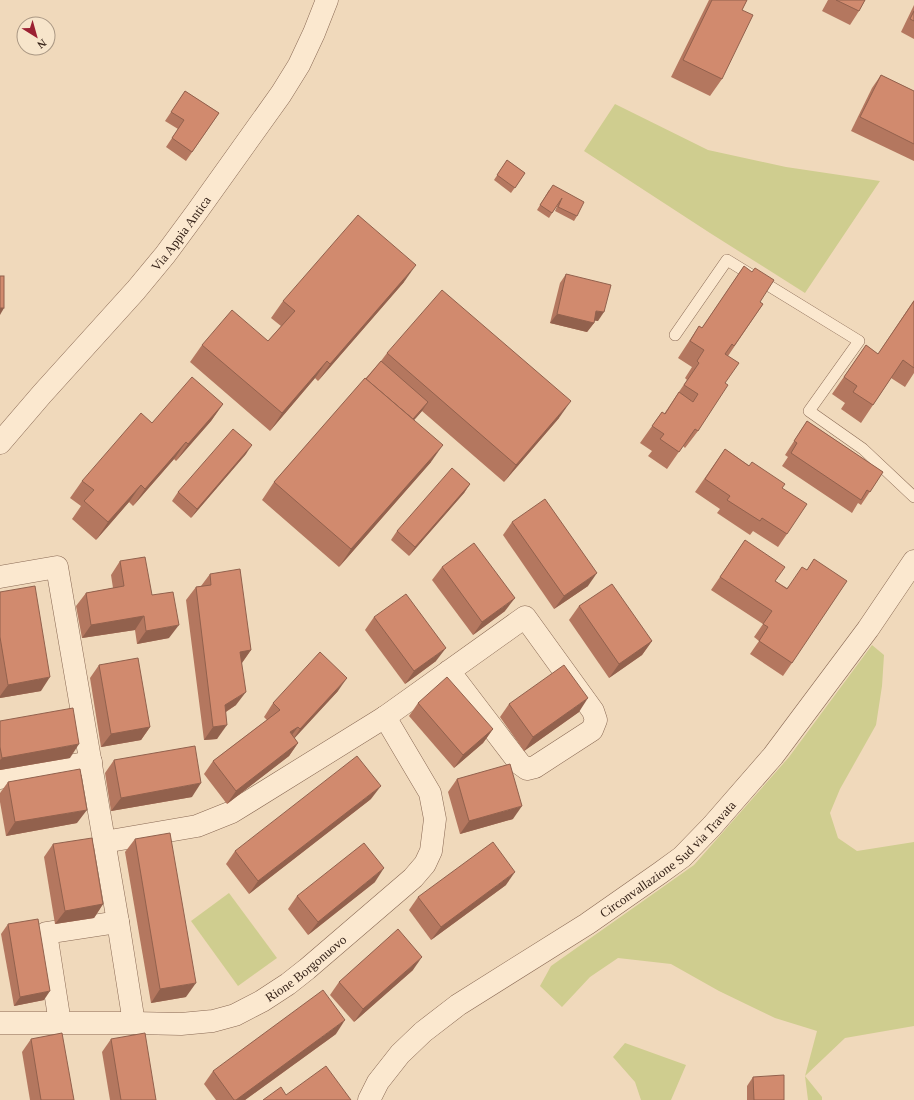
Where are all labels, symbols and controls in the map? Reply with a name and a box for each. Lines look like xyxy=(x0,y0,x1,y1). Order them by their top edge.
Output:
north arrow xyxy=(16,16,56,56)
text: N xyxy=(35,37,49,51)
street label: Via Appia Antica xyxy=(148,193,214,274)
street label: Circonvallazione Sud via Travata xyxy=(597,798,739,921)
street label: Rione Borgonuovo xyxy=(262,932,349,1005)

